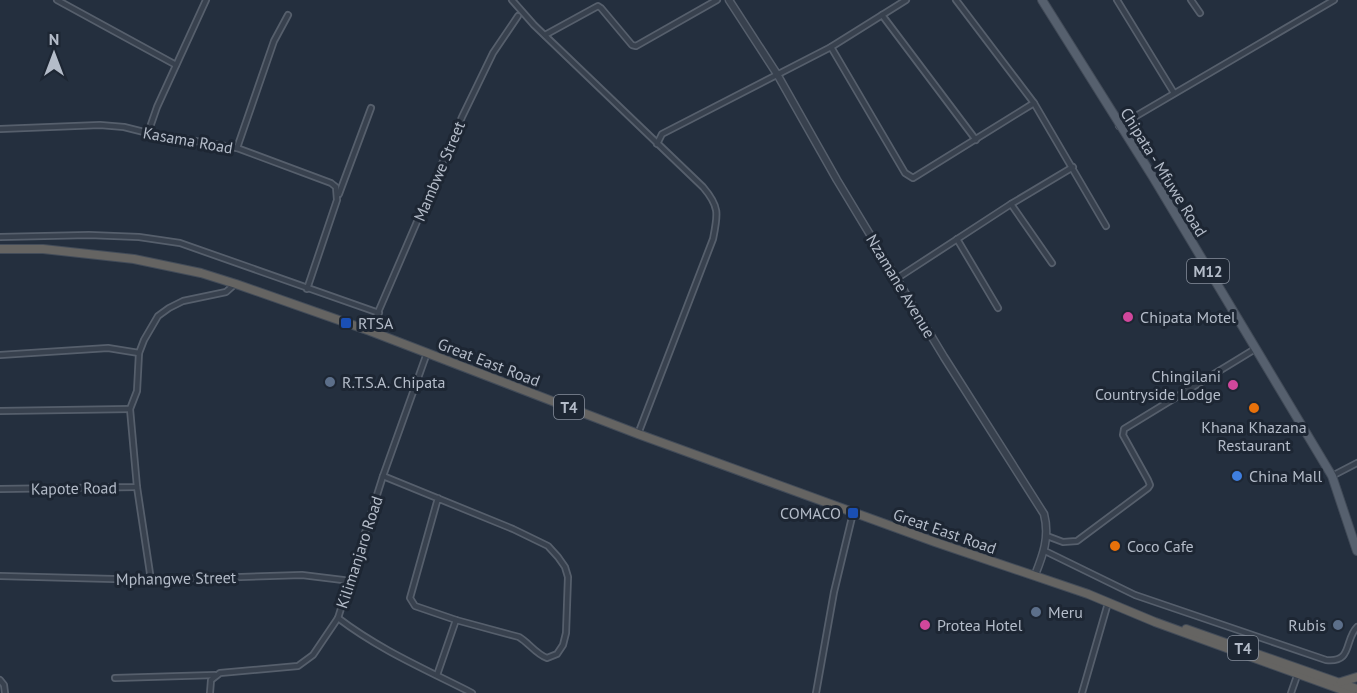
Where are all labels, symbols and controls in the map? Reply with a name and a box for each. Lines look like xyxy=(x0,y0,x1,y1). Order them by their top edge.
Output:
north arrow xyxy=(24,24,84,84)
text: N xyxy=(49,29,59,49)
street label: Chipata - Mfuwe Road xyxy=(1116,104,1212,240)
street label: Mambwe Street xyxy=(409,117,469,224)
street label: Kasama Road xyxy=(141,122,235,158)
street label: Nzamane Avenue xyxy=(862,231,940,341)
road number: M12 xyxy=(1187,259,1229,283)
place label: Chipata Motel xyxy=(1140,307,1236,327)
marker: Chipata Motel xyxy=(1121,310,1135,324)
place label: RTSA xyxy=(358,313,394,333)
marker: RTSA xyxy=(339,316,353,330)
street label: Great East Road xyxy=(435,333,543,391)
place label: Chingilani Countryside Lodge xyxy=(1095,366,1221,404)
place label: R.T.S.A. Chipata xyxy=(342,372,445,392)
marker: R.T.S.A. Chipata xyxy=(323,375,337,389)
marker: Chingilani Countryside Lodge xyxy=(1226,378,1240,392)
road number: T4 xyxy=(554,395,584,419)
marker: Khana Khazana Restaurant xyxy=(1247,401,1261,415)
place label: Khana Khazana Restaurant xyxy=(1201,417,1307,455)
place label: China Mall xyxy=(1249,466,1322,486)
marker: China Mall xyxy=(1230,469,1244,483)
street label: Kapote Road xyxy=(31,477,117,499)
street label: Kilimanjaro Road xyxy=(331,493,387,611)
place label: COMACO xyxy=(780,503,841,523)
street label: Great East Road xyxy=(891,504,999,558)
marker: COMACO xyxy=(846,506,860,520)
place label: Coco Cafe xyxy=(1127,536,1194,556)
marker: Coco Cafe xyxy=(1108,539,1122,553)
street label: Mphangwe Street xyxy=(116,567,237,589)
place label: Meru xyxy=(1048,602,1083,622)
marker: Meru xyxy=(1029,605,1043,619)
place label: Protea Hotel xyxy=(937,615,1023,635)
place label: Rubis xyxy=(1288,615,1326,635)
marker: Protea Hotel xyxy=(918,618,932,632)
marker: Rubis xyxy=(1331,618,1345,632)
road number: T4 xyxy=(1228,636,1258,660)

